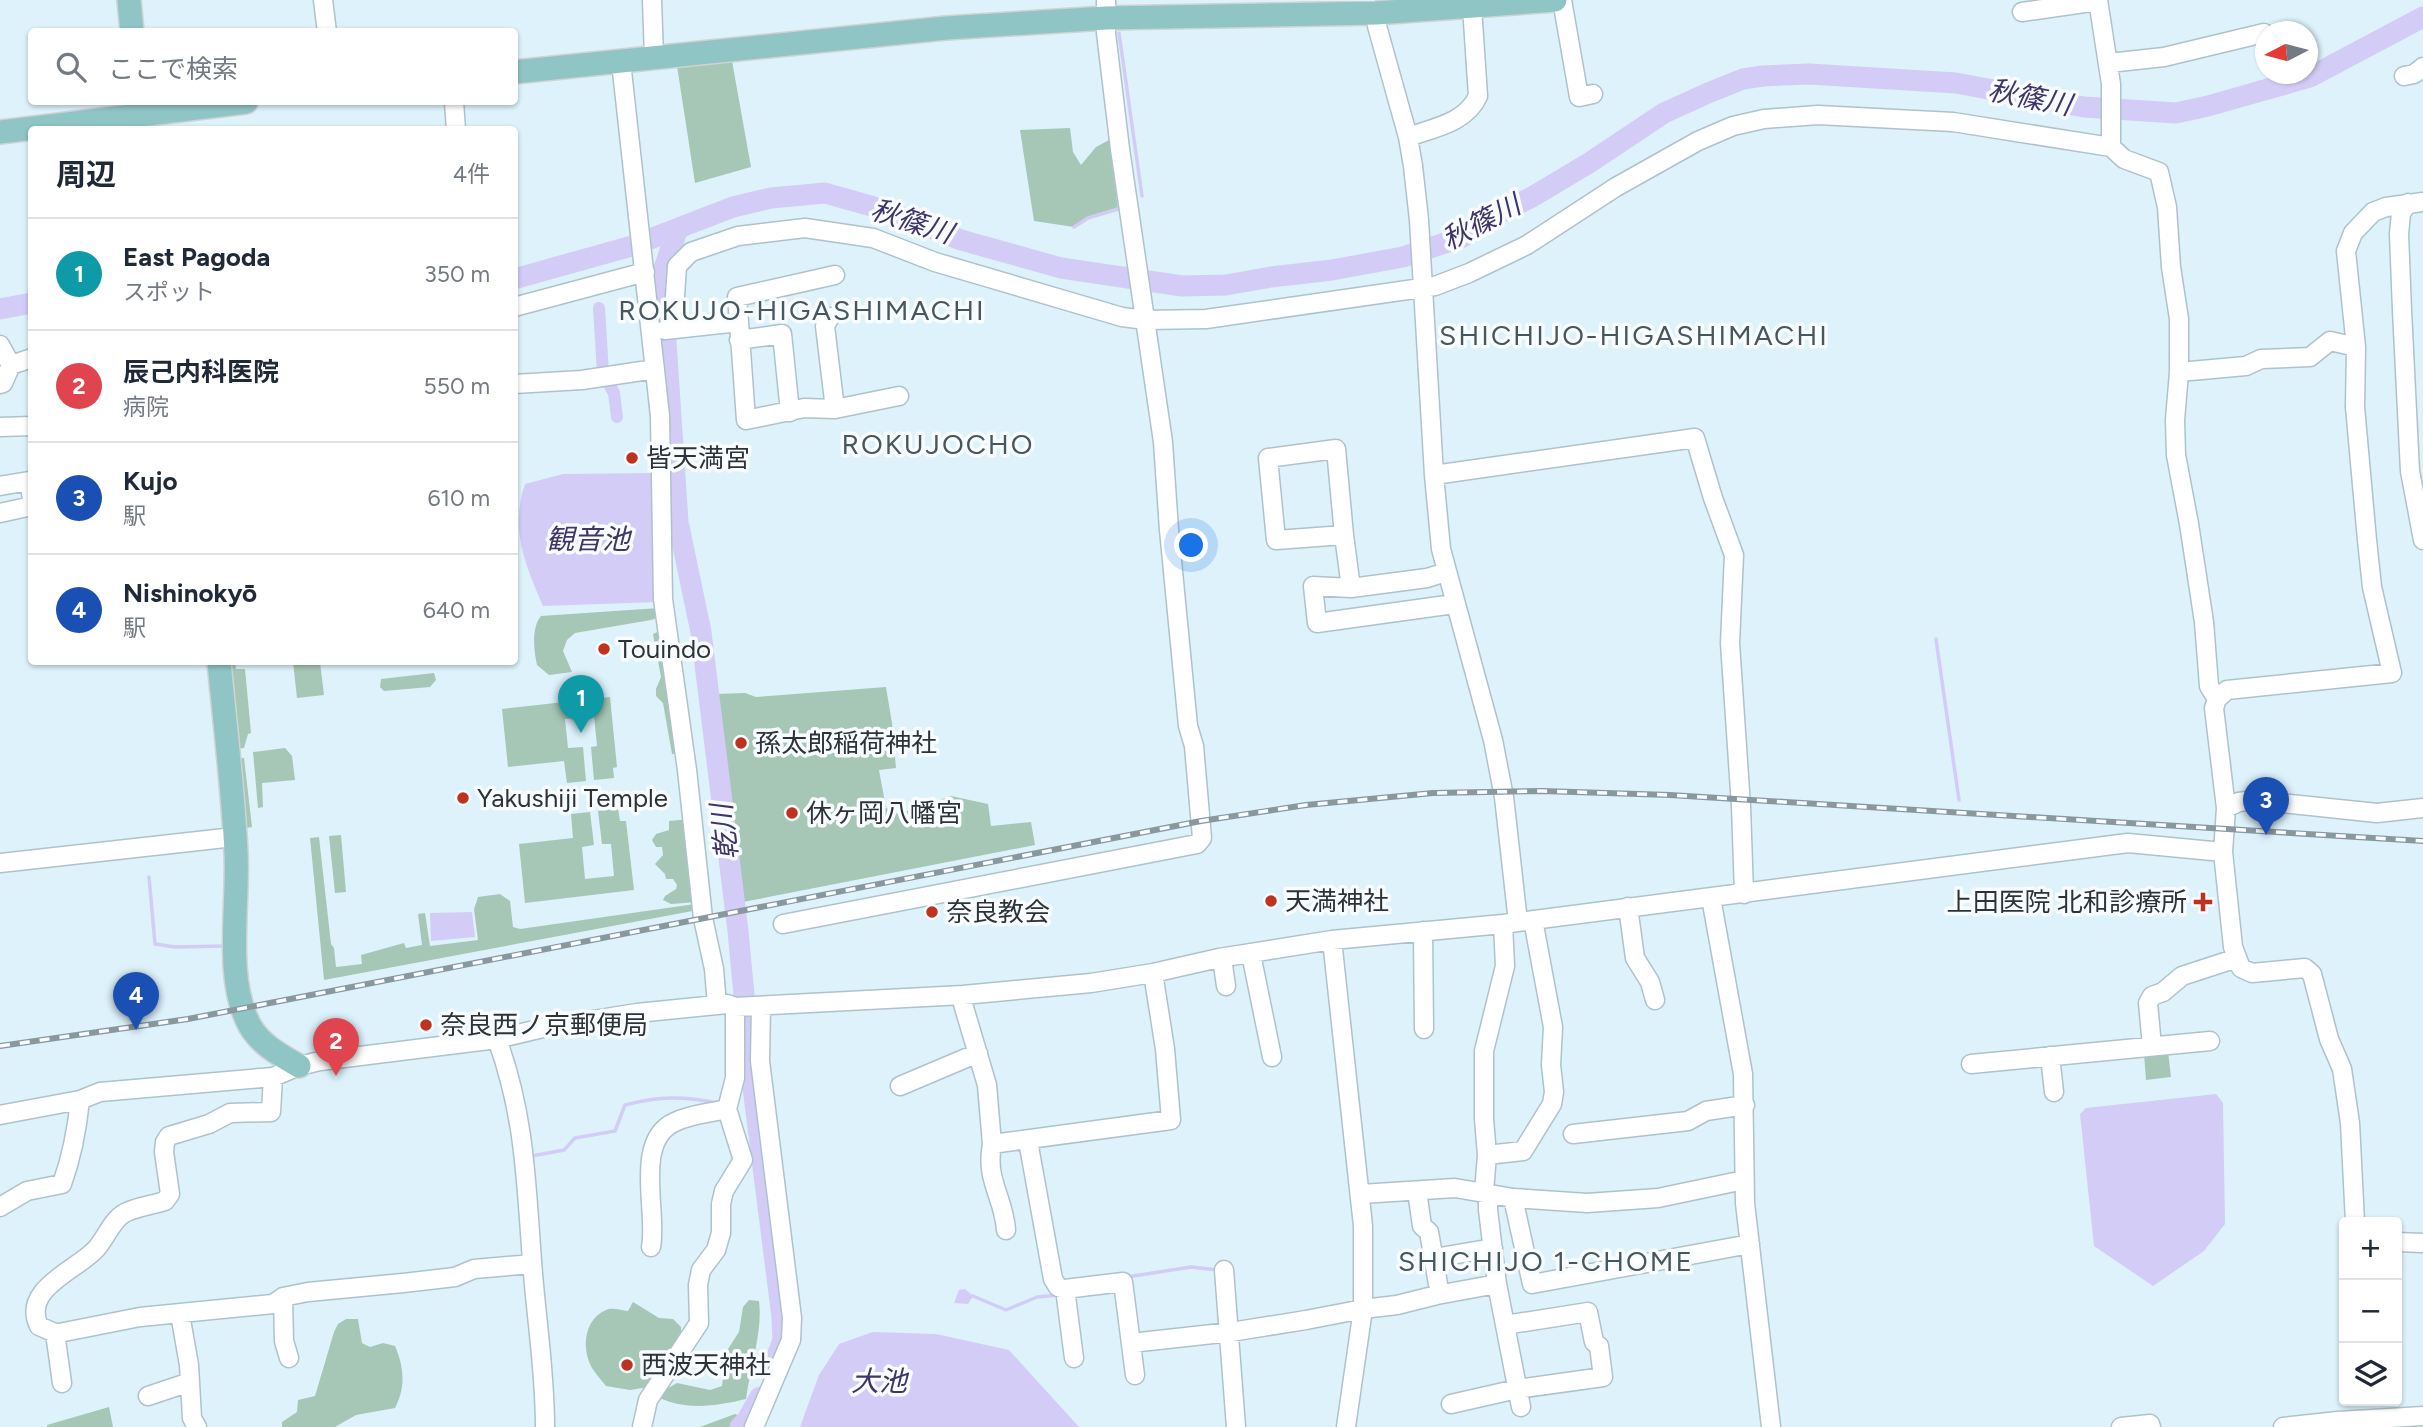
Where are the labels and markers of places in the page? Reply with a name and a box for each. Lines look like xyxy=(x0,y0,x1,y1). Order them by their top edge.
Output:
place label: 皆天満宮 xyxy=(646,442,750,474)
marker: 皆天満宮 xyxy=(624,450,640,466)
place label: Touindo xyxy=(618,633,711,665)
marker: Touindo xyxy=(596,641,612,657)
pin: 1 xyxy=(558,675,604,733)
place label: 孫太郎稲荷神社 xyxy=(755,727,937,759)
marker: 孫太郎稲荷神社 xyxy=(733,735,749,751)
pin: 3 xyxy=(2243,777,2289,835)
place label: Yakushiji Temple xyxy=(477,782,668,814)
marker: Yakushiji Temple xyxy=(455,790,471,806)
place label: 休ヶ岡八幡宮 xyxy=(806,797,962,829)
marker: 休ヶ岡八幡宮 xyxy=(784,805,800,821)
place label: 天満神社 xyxy=(1285,885,1389,917)
place label: 上田医院 北和診療所 xyxy=(1947,886,2187,918)
marker: 上田医院 北和診療所 xyxy=(2193,892,2213,912)
marker: 天満神社 xyxy=(1263,893,1279,909)
place label: 奈良教会 xyxy=(946,896,1050,928)
marker: 奈良教会 xyxy=(924,904,940,920)
pin: 4 xyxy=(113,972,159,1030)
place label: 奈良西ノ京郵便局 xyxy=(440,1009,648,1041)
marker: 奈良西ノ京郵便局 xyxy=(418,1017,434,1033)
pin: 2 xyxy=(313,1018,359,1076)
place label: 西波天神社 xyxy=(641,1349,771,1381)
marker: 西波天神社 xyxy=(619,1357,635,1373)

